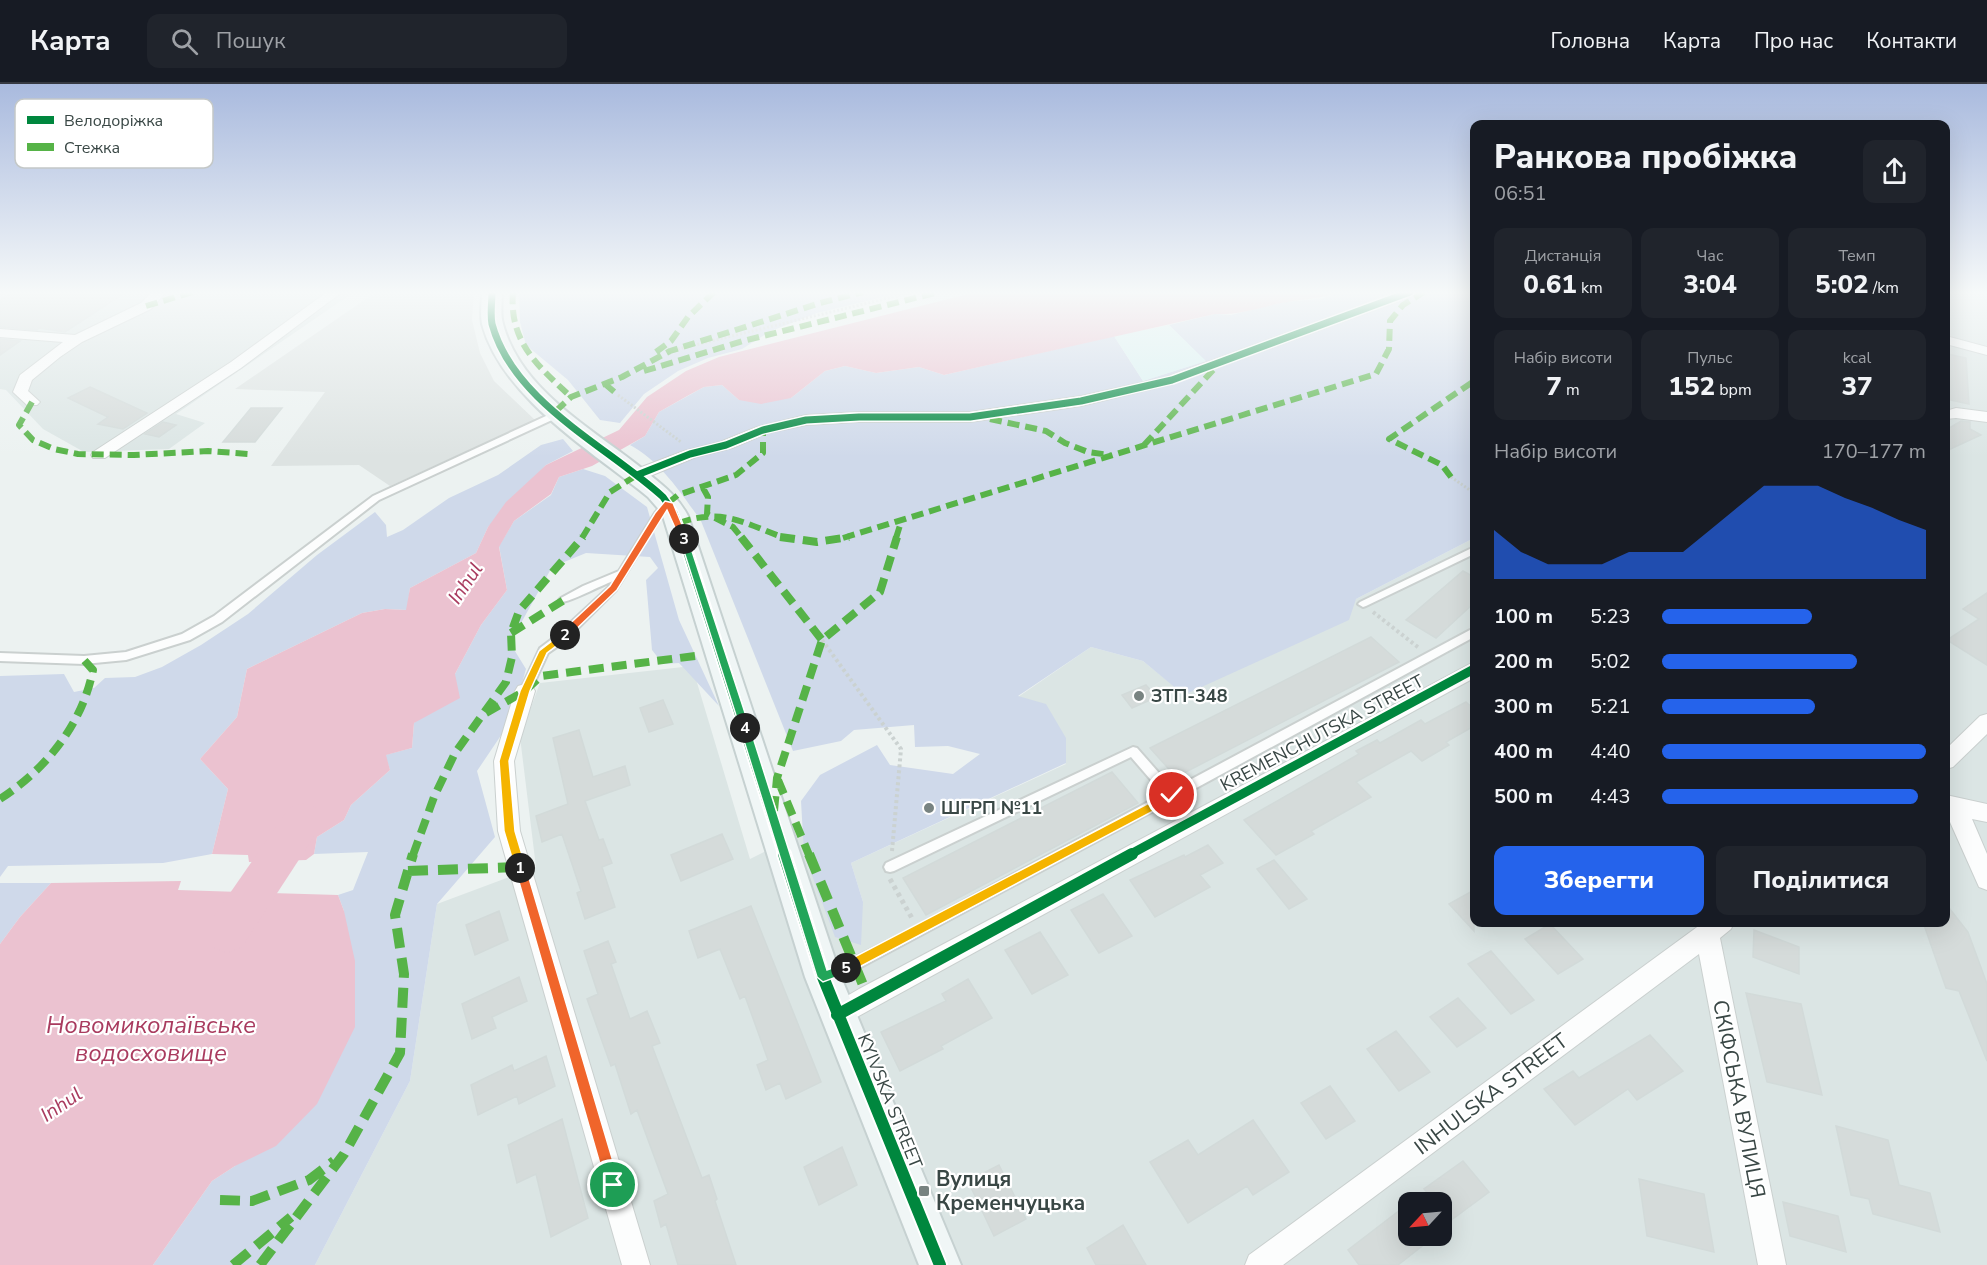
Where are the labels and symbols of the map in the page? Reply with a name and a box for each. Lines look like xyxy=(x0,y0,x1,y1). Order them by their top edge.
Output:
legend xyxy=(15,99,213,168)
text: Велодоріжка xyxy=(64,110,163,132)
text: Стежка xyxy=(64,137,120,159)
pin: 3 xyxy=(669,524,699,554)
water label: Inhul xyxy=(442,557,489,609)
pin: 2 xyxy=(550,620,580,650)
street label: KREMENCHUTSKA STREET xyxy=(1216,669,1428,797)
place label: ЗТП-348 xyxy=(1151,684,1228,708)
marker: ЗТП-348 xyxy=(1132,689,1146,703)
pin: 4 xyxy=(730,713,760,743)
pin xyxy=(1146,769,1197,820)
place label: ШГРП №11 xyxy=(941,796,1042,820)
marker: ШГРП №11 xyxy=(922,801,936,815)
pin: 1 xyxy=(505,853,535,883)
pin: 5 xyxy=(831,953,861,983)
street label: СКІФСЬКА ВУЛИЦЯ xyxy=(1706,997,1772,1201)
water label: Новомиколаївське водосховище xyxy=(46,1009,256,1069)
street label: INHULSKA STREET xyxy=(1408,1027,1574,1161)
street label: KYIVSKA STREET xyxy=(852,1030,928,1172)
water label: Inhul xyxy=(35,1081,88,1128)
pin xyxy=(587,1159,638,1210)
place label: Вулиця Кременчуцька xyxy=(936,1165,1085,1217)
marker: Вулиця Кременчуцька xyxy=(917,1184,931,1198)
north arrow xyxy=(1398,1192,1452,1246)

